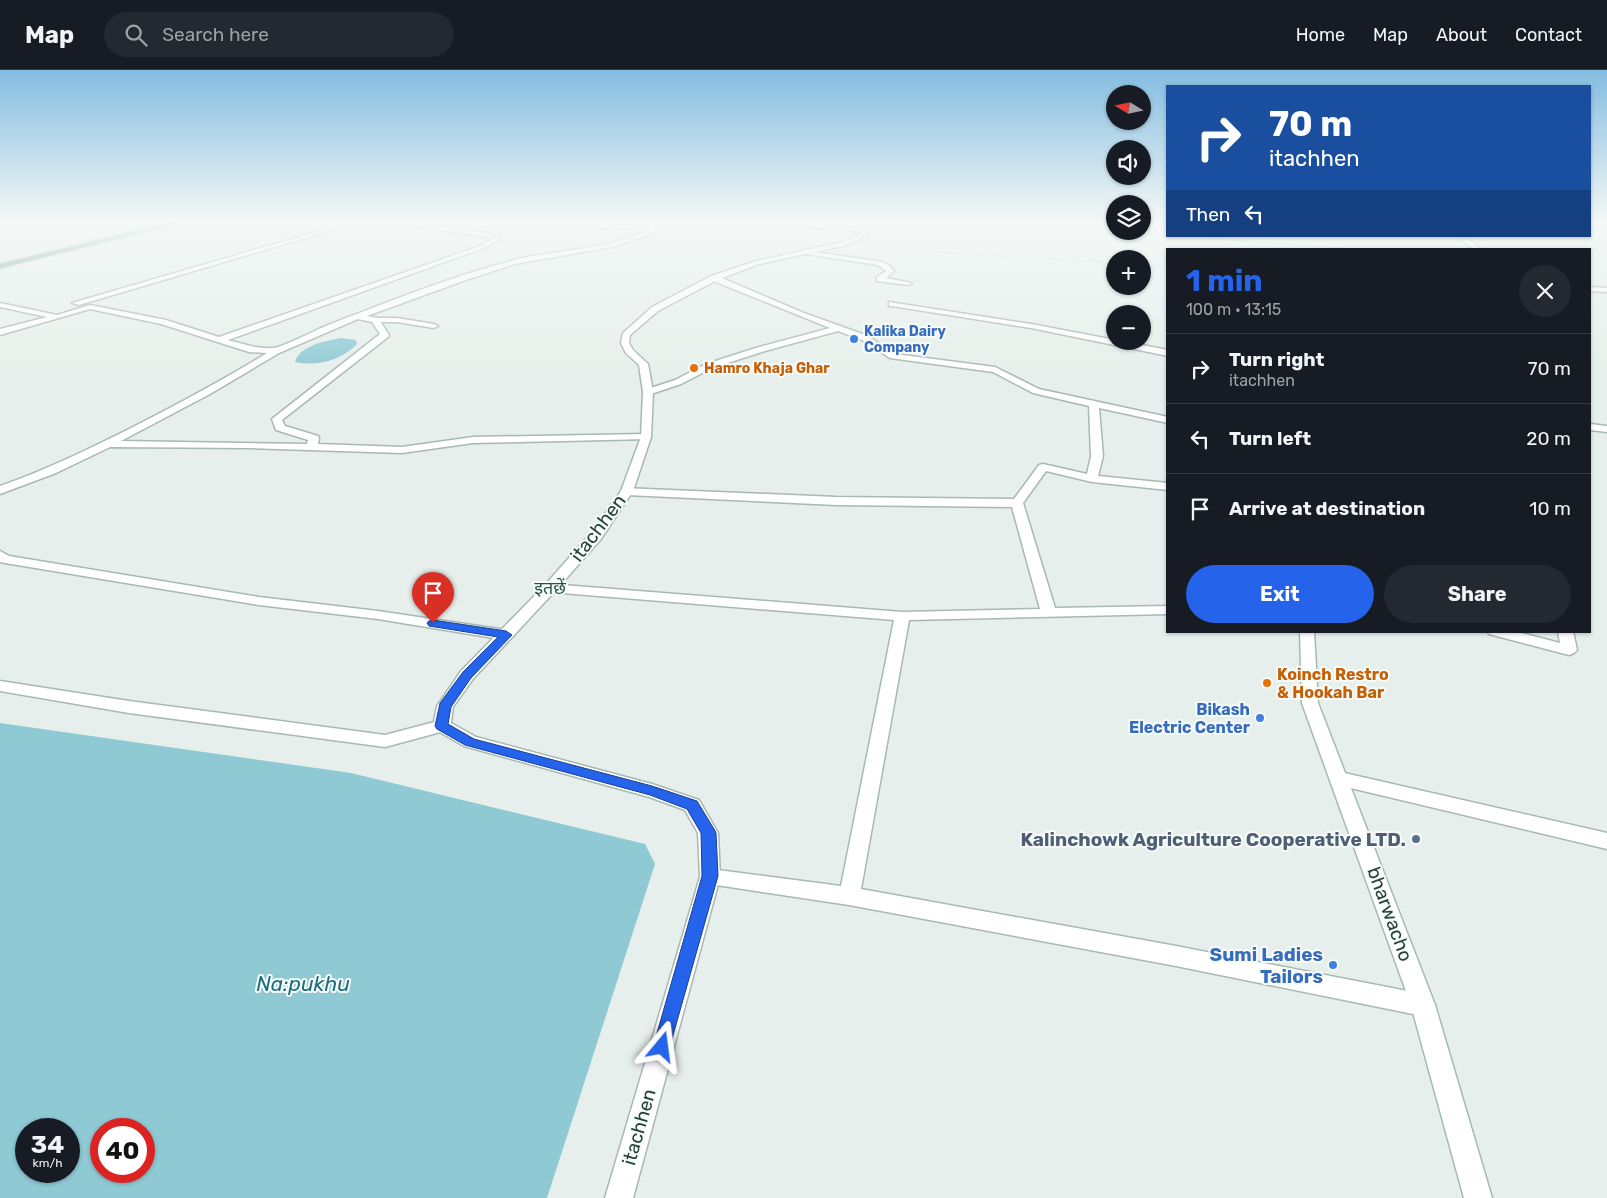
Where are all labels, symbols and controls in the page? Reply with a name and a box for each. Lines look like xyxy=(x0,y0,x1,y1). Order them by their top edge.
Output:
search box xyxy=(104,12,454,57)
text: Map xyxy=(25,21,74,49)
icon: search xyxy=(122,21,150,49)
text: Search here xyxy=(162,23,269,46)
text: Home xyxy=(1296,24,1345,46)
text: Map xyxy=(1373,24,1408,46)
text: About xyxy=(1436,24,1487,46)
text: Contact xyxy=(1515,24,1582,46)
north arrow xyxy=(1106,85,1151,130)
map controls xyxy=(1106,85,1151,350)
text: 70 m xyxy=(1269,103,1352,145)
icon: right xyxy=(1186,105,1251,170)
button: sound xyxy=(1106,140,1151,185)
text: itachhen xyxy=(1269,145,1360,172)
button: layers xyxy=(1106,195,1151,240)
icon: left xyxy=(1240,200,1268,228)
text: Then xyxy=(1186,203,1230,226)
button: + xyxy=(1106,250,1151,295)
text: 1 min xyxy=(1186,263,1263,299)
button: close xyxy=(1519,265,1571,317)
text: 100 m · 13:15 xyxy=(1186,300,1281,319)
button: − xyxy=(1106,305,1151,350)
place label: Kalika Dairy Company xyxy=(864,323,946,356)
marker: Kalika Dairy Company xyxy=(848,333,860,345)
text: Turn right xyxy=(1229,348,1324,371)
icon: right xyxy=(1186,355,1214,383)
text: 70 m xyxy=(1528,357,1571,380)
place label: Hamro Khaja Ghar xyxy=(704,360,830,377)
marker: Hamro Khaja Ghar xyxy=(688,362,700,374)
text: itachhen xyxy=(1229,371,1295,390)
icon: left xyxy=(1186,425,1214,453)
text: Turn left xyxy=(1229,427,1311,450)
text: 20 m xyxy=(1526,427,1571,450)
street label: itachhen xyxy=(565,490,631,566)
icon: arrive xyxy=(1186,495,1214,523)
text: Arrive at destination xyxy=(1229,497,1425,520)
text: 10 m xyxy=(1529,497,1571,520)
button: Exit xyxy=(1186,565,1374,623)
button: Share xyxy=(1384,565,1571,623)
pin xyxy=(412,572,454,623)
district label: इतछें xyxy=(534,577,566,599)
icon: arrive xyxy=(419,579,447,607)
place label: Koinch Restro & Hookah Bar xyxy=(1277,665,1389,702)
marker: Koinch Restro & Hookah Bar xyxy=(1261,677,1273,689)
place label: Bikash Electric Center xyxy=(1129,700,1251,737)
marker: Bikash Electric Center xyxy=(1254,712,1266,724)
place label: Kalinchowk Agriculture Cooperative LTD. xyxy=(1020,828,1406,851)
marker: Kalinchowk Agriculture Cooperative LTD. xyxy=(1410,833,1422,845)
street label: bharwacho xyxy=(1362,864,1418,964)
place label: Sumi Ladies Tailors xyxy=(1210,943,1323,988)
marker: Sumi Ladies Tailors xyxy=(1327,959,1339,971)
water label: Na:pukhu xyxy=(256,971,350,996)
position arrow xyxy=(635,1020,687,1072)
street label: itachhen xyxy=(617,1086,661,1168)
speed limit sign: 40 xyxy=(90,1118,155,1183)
text: 34 xyxy=(31,1130,64,1159)
text: km/h xyxy=(33,1156,62,1170)

